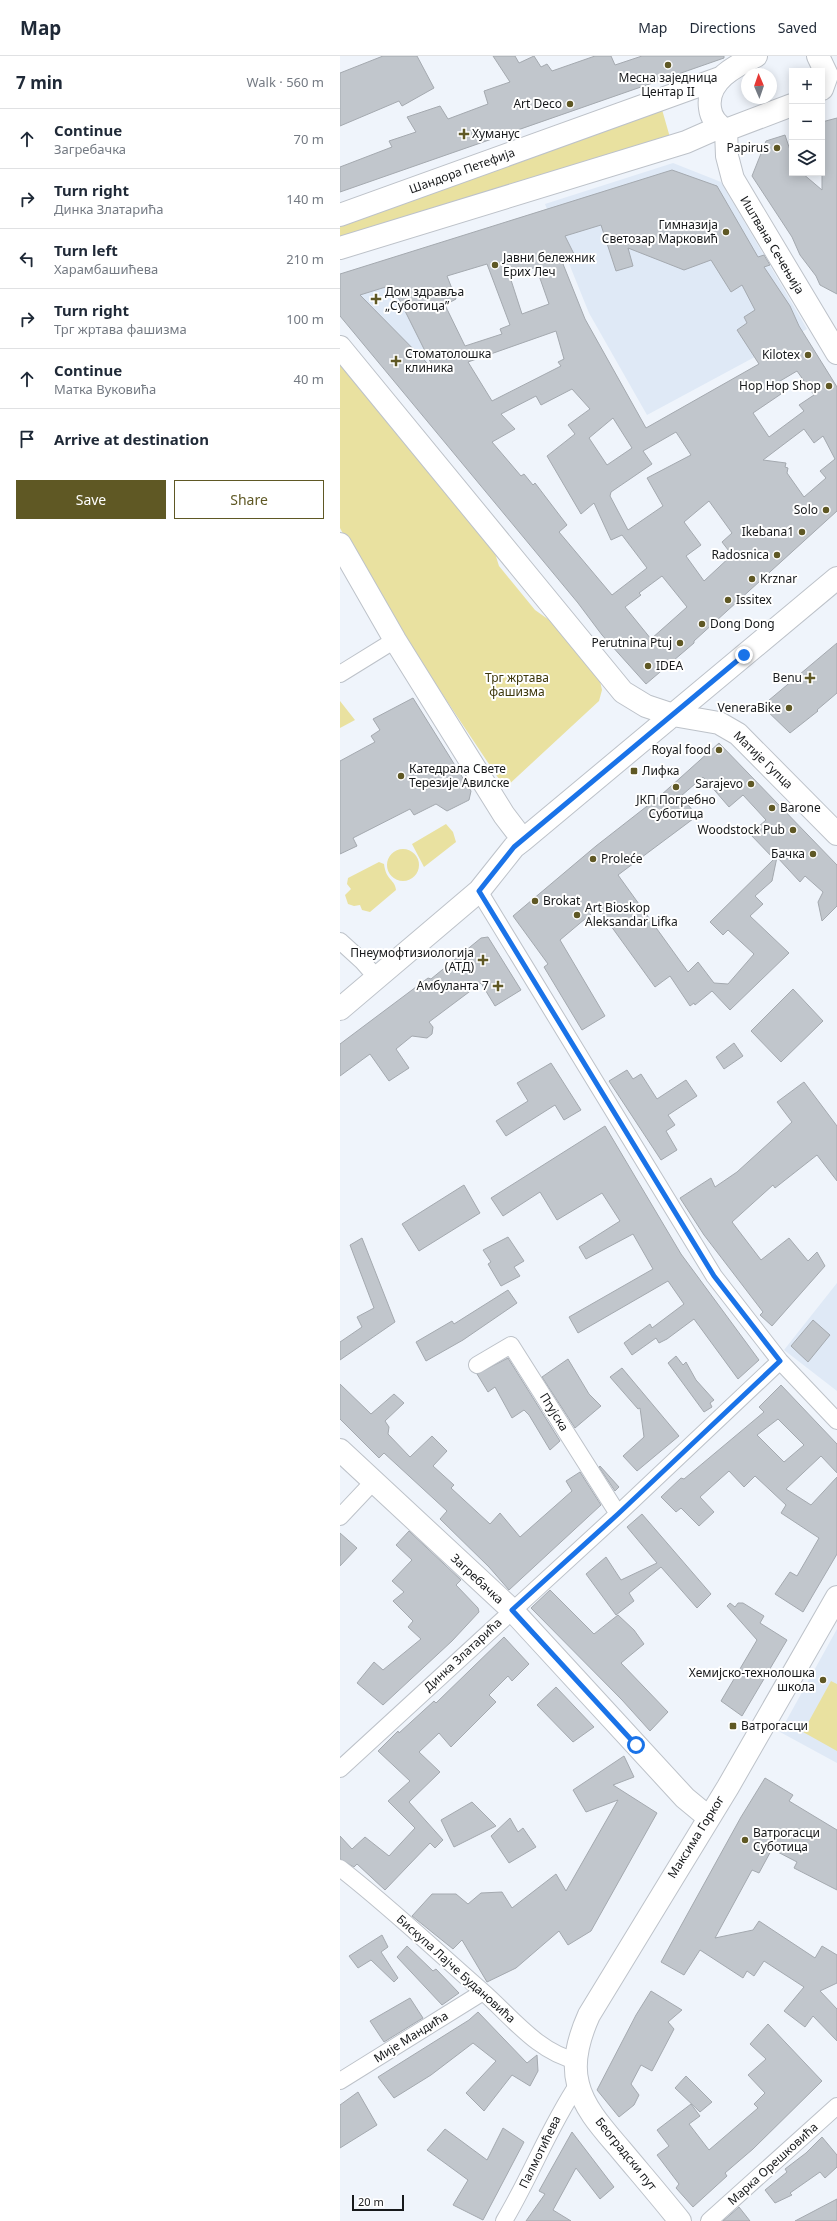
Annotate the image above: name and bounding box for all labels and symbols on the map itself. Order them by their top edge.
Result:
marker: Месна заједница Центар II [663,60,673,70]
north arrow [741,68,777,104]
place label: Месна заједница Центар II [619,69,717,100]
place label: Art Deco [513,95,562,112]
marker: Art Deco [565,99,575,109]
place label: Хуманус [472,125,520,142]
marker: Хуманус [459,129,469,139]
place label: Papirus [726,139,769,156]
street label: Шандора Петефија [407,143,517,198]
marker: Papirus [772,143,782,153]
street label: Иштвана Сечењија [736,192,808,297]
place label: Гимназија Светозар Марковић [602,216,718,247]
marker: Гимназија Светозар Марковић [721,227,731,237]
place label: Јавни бележник Ерих Леч [502,249,596,280]
marker: Јавни бележник Ерих Леч [490,260,500,270]
place label: Дом здравља „Суботица” [385,283,464,314]
marker: Дом здравља „Суботица” [370,293,382,305]
place label: Стоматолошка клиника [405,345,491,376]
place label: Kilotex [762,346,801,363]
marker: Kilotex [803,350,813,360]
marker: Стоматолошка клиника [390,355,402,367]
place label: Hop Hop Shop [739,377,821,394]
marker: Hop Hop Shop [824,381,834,391]
place label: Solo [794,501,818,518]
marker: Solo [821,505,831,515]
place label: Ikebana1 [742,523,794,540]
marker: Ikebana1 [797,527,807,537]
place label: Radosnica [711,546,769,563]
marker: Radosnica [772,550,782,560]
place label: Krznar [760,570,797,587]
marker: Krznar [747,574,757,584]
place label: Issitex [736,591,773,608]
marker: Issitex [723,595,733,605]
place label: Dong Dong [710,615,775,632]
marker: Dong Dong [697,619,707,629]
place label: Perutnina Ptuj [591,634,672,651]
marker: Perutnina Ptuj [675,638,685,648]
route end [735,646,753,664]
place label: IDEA [656,657,684,674]
marker: IDEA [643,661,653,671]
park label: Трг жртава фашизма [485,669,549,700]
place label: Benu [773,669,802,686]
marker: Benu [805,673,815,683]
place label: VeneraBike [718,699,781,716]
marker: VeneraBike [784,703,794,713]
street label: Матије Гупца [730,727,797,792]
place label: Royal food [651,741,711,758]
marker: Royal food [714,745,724,755]
place label: Катедрала Свете Терезије Авилске [409,760,510,791]
place label: Лифка [642,762,679,779]
marker: Лифка [629,766,639,776]
marker: Катедрала Свете Терезије Авилске [396,771,406,781]
place label: Sarajevo [695,775,743,792]
marker: Sarajevo [746,779,756,789]
marker: ЈКП Погребно Суботица [671,782,681,792]
place label: ЈКП Погребно Суботица [635,791,716,822]
place label: Barone [780,799,821,816]
marker: Barone [767,803,777,813]
place label: Woodstock Pub [697,821,785,838]
marker: Woodstock Pub [788,825,798,835]
place label: Бачка [771,845,805,862]
marker: Бачка [808,849,818,859]
place label: Proleće [601,850,643,867]
marker: Proleće [588,854,598,864]
place label: Brokat [543,892,581,909]
marker: Brokat [530,896,540,906]
place label: Art Bioskop Aleksandar Lifka [585,899,678,930]
marker: Art Bioskop Aleksandar Lifka [572,910,582,920]
place label: Пнеумофтизиологија (АТД) [350,944,474,975]
marker: Пнеумофтизиологија (АТД) [477,954,489,966]
place label: Амбуланта 7 [416,977,489,994]
marker: Амбуланта 7 [492,980,504,992]
street label: Птујска [536,1389,573,1434]
street label: Загребачка [447,1550,507,1608]
street label: Динка Златарића [420,1614,505,1695]
place label: Хемијско-технолошка школа [689,1664,815,1695]
marker: Хемијско-технолошка школа [818,1675,828,1685]
place label: Ватрогасци [741,1717,808,1734]
marker: Ватрогасци [728,1721,738,1731]
route start [627,1736,645,1754]
street label: Максима Горког [663,1792,728,1881]
place label: Ватрогасци Суботица [753,1824,820,1855]
marker: Ватрогасци Суботица [740,1835,750,1845]
street label: Бискупа Лајче Будановића [393,1911,520,2027]
street label: Мије Мандића [370,2007,451,2066]
street label: Палмотићева [515,2112,565,2191]
street label: Београдски пут [592,2114,661,2194]
street label: Марка Орешковића [724,2118,821,2209]
scale bar [352,2193,404,2212]

